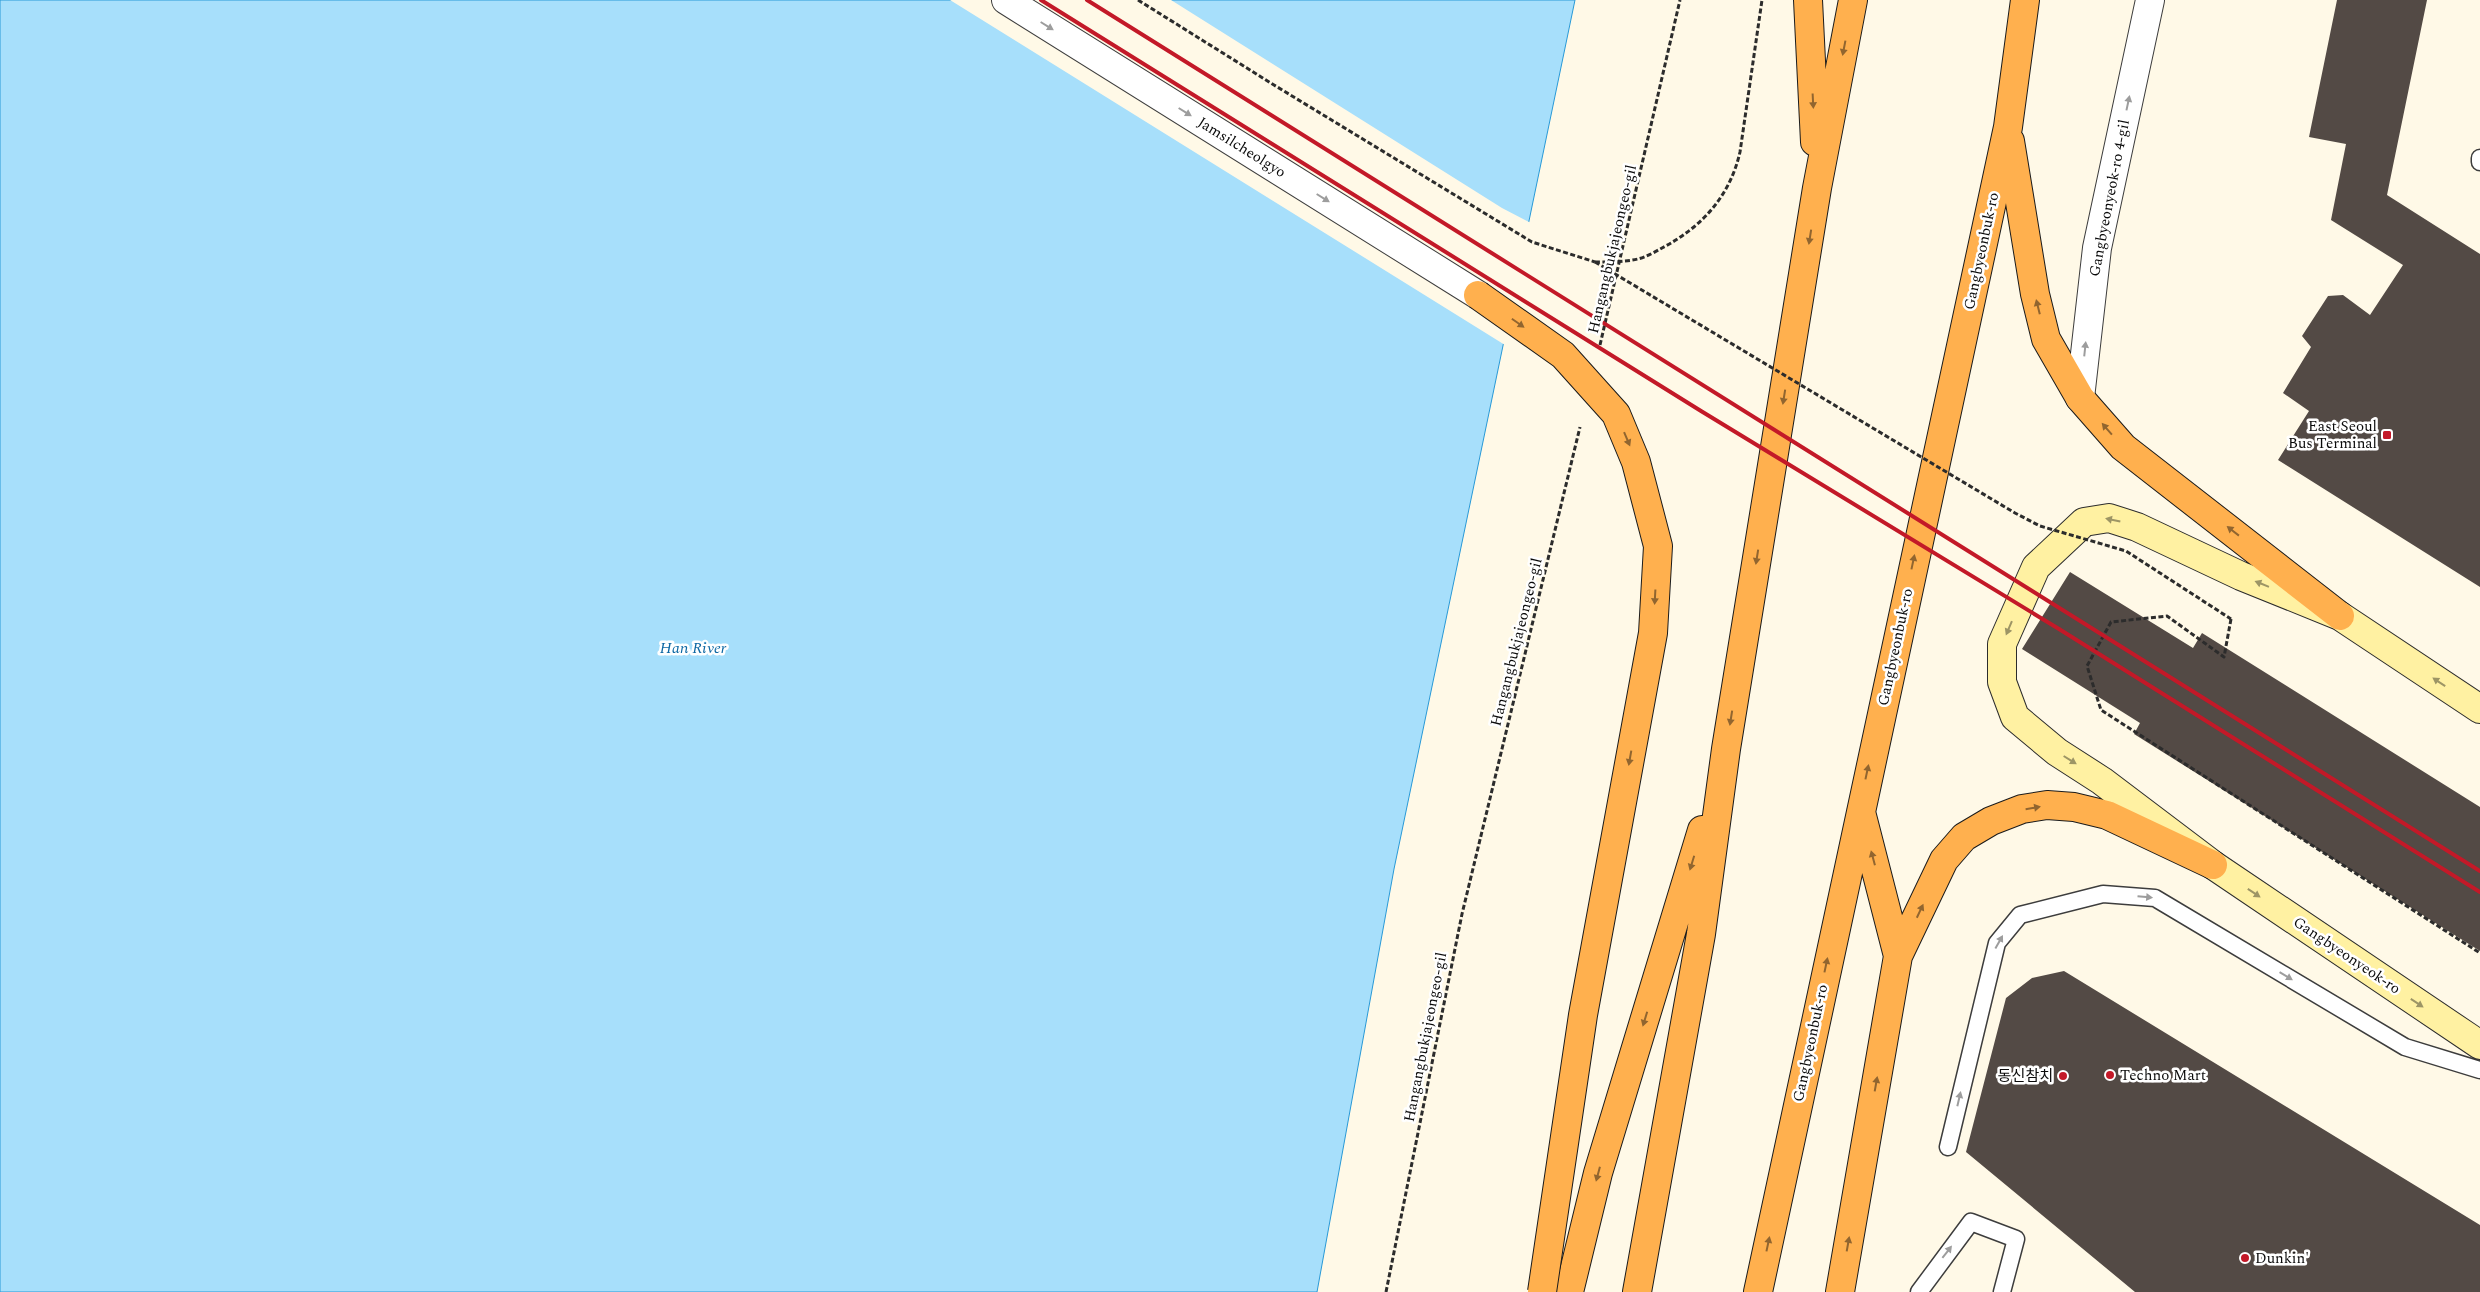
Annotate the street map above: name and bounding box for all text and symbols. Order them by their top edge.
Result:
one-way arrow [1041,21,1054,30]
one-way arrow [1839,40,1847,56]
one-way arrow [1810,93,1818,109]
one-way arrow [2124,95,2132,111]
one-way arrow [1179,107,1192,116]
street label: Jamsilcheolgyo [1193,111,1290,184]
street label: Gangbyeonyeok-ro 4-gil [2083,118,2136,279]
street label: Hangangbukjajeongeo-gil [1582,162,1643,336]
street label: Gangbyeonbuk-ro [1958,190,2005,312]
one-way arrow [1317,193,1330,203]
one-way arrow [1805,229,1813,245]
one-way arrow [2034,299,2042,314]
one-way arrow [1511,318,1525,328]
one-way arrow [2081,341,2089,357]
one-way arrow [1779,389,1787,405]
place label: East Seoul Bus Terminal [2288,415,2377,455]
one-way arrow [2102,422,2113,435]
marker: East Seoul Bus Terminal [2381,429,2393,441]
one-way arrow [1624,432,1631,447]
one-way arrow [2106,516,2121,524]
one-way arrow [2227,526,2240,537]
one-way arrow [1753,550,1761,566]
one-way arrow [1909,555,1917,570]
street label: Hangangbukjajeongeo-gil [1484,556,1549,729]
one-way arrow [2255,580,2269,588]
street label: Gangbyeonbuk-ro [1872,586,1919,708]
one-way arrow [1650,590,1658,606]
one-way arrow [2004,621,2012,635]
water label: Han River [660,636,727,660]
one-way arrow [2433,677,2446,687]
one-way arrow [1727,710,1735,726]
one-way arrow [1626,750,1634,766]
one-way arrow [2063,755,2076,765]
one-way arrow [1864,764,1872,780]
one-way arrow [2026,803,2042,811]
one-way arrow [1869,850,1877,865]
one-way arrow [1687,856,1695,871]
one-way arrow [2247,888,2260,898]
one-way arrow [2137,894,2153,902]
one-way arrow [1916,904,1924,918]
street label: Gangbyeonyeok-ro [2288,911,2405,1000]
one-way arrow [1995,935,2003,950]
street label: Hangangbukjajeongeo-gil [1398,950,1453,1124]
one-way arrow [1823,957,1831,973]
one-way arrow [2279,972,2292,981]
street label: Gangbyeonbuk-ro [1787,982,1834,1104]
one-way arrow [2411,998,2424,1008]
one-way arrow [1640,1011,1648,1026]
place label: Techno Mart [2120,1064,2206,1087]
place label: 동신참치 [1998,1065,2053,1088]
marker: Techno Mart [2104,1069,2116,1081]
marker: 동신참치 [2057,1070,2069,1082]
one-way arrow [1873,1075,1881,1091]
one-way arrow [1955,1092,1963,1107]
one-way arrow [1593,1167,1601,1182]
one-way arrow [1845,1236,1853,1252]
one-way arrow [1764,1237,1772,1252]
one-way arrow [1942,1246,1952,1259]
place label: Dunkin' [2255,1247,2309,1270]
marker: Dunkin' [2239,1252,2251,1264]

